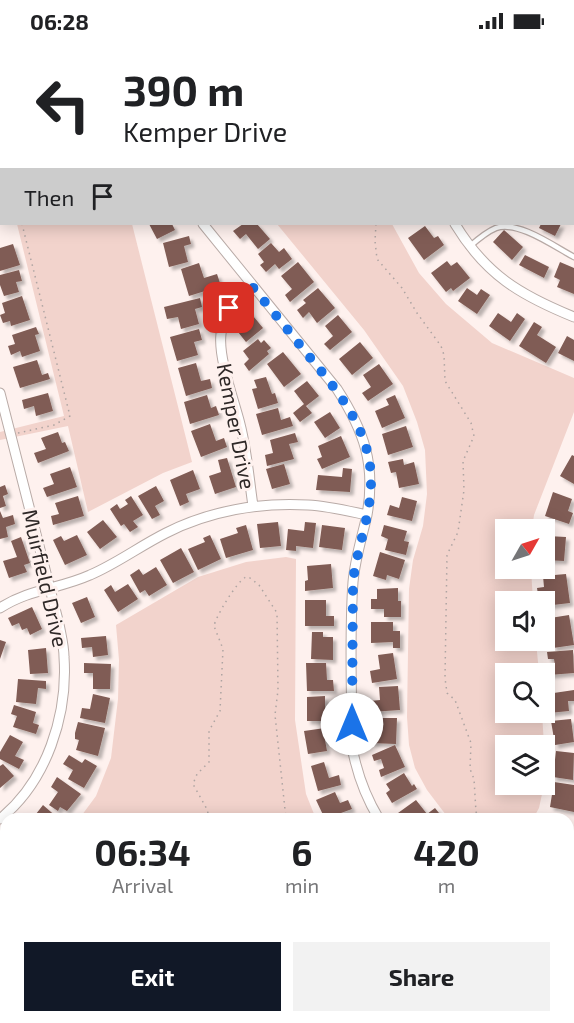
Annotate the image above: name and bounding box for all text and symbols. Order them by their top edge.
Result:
text: 06:28 [30,8,89,34]
text: 390 m [123,64,244,114]
icon: left [24,66,102,144]
text: Kemper Drive [123,115,287,147]
icon: arrive [86,180,119,213]
text: Then [24,184,74,210]
pin [203,282,254,333]
icon: arrive [212,291,245,324]
street label: Kemper Drive [213,361,261,491]
street label: Muirfield Drive [18,507,74,649]
north arrow [495,519,555,579]
map controls [495,519,555,795]
button: sound [495,591,555,651]
button: search [495,663,555,723]
position arrow [320,692,384,756]
button: layers [495,735,555,795]
text: 06:34 [94,830,191,873]
text: 6 [291,830,313,873]
text: 420 [413,830,480,873]
text: Arrival [112,873,173,897]
text: min [285,873,319,897]
text: m [438,873,455,897]
button: Exit [24,942,281,1011]
button: Share [293,942,550,1011]

